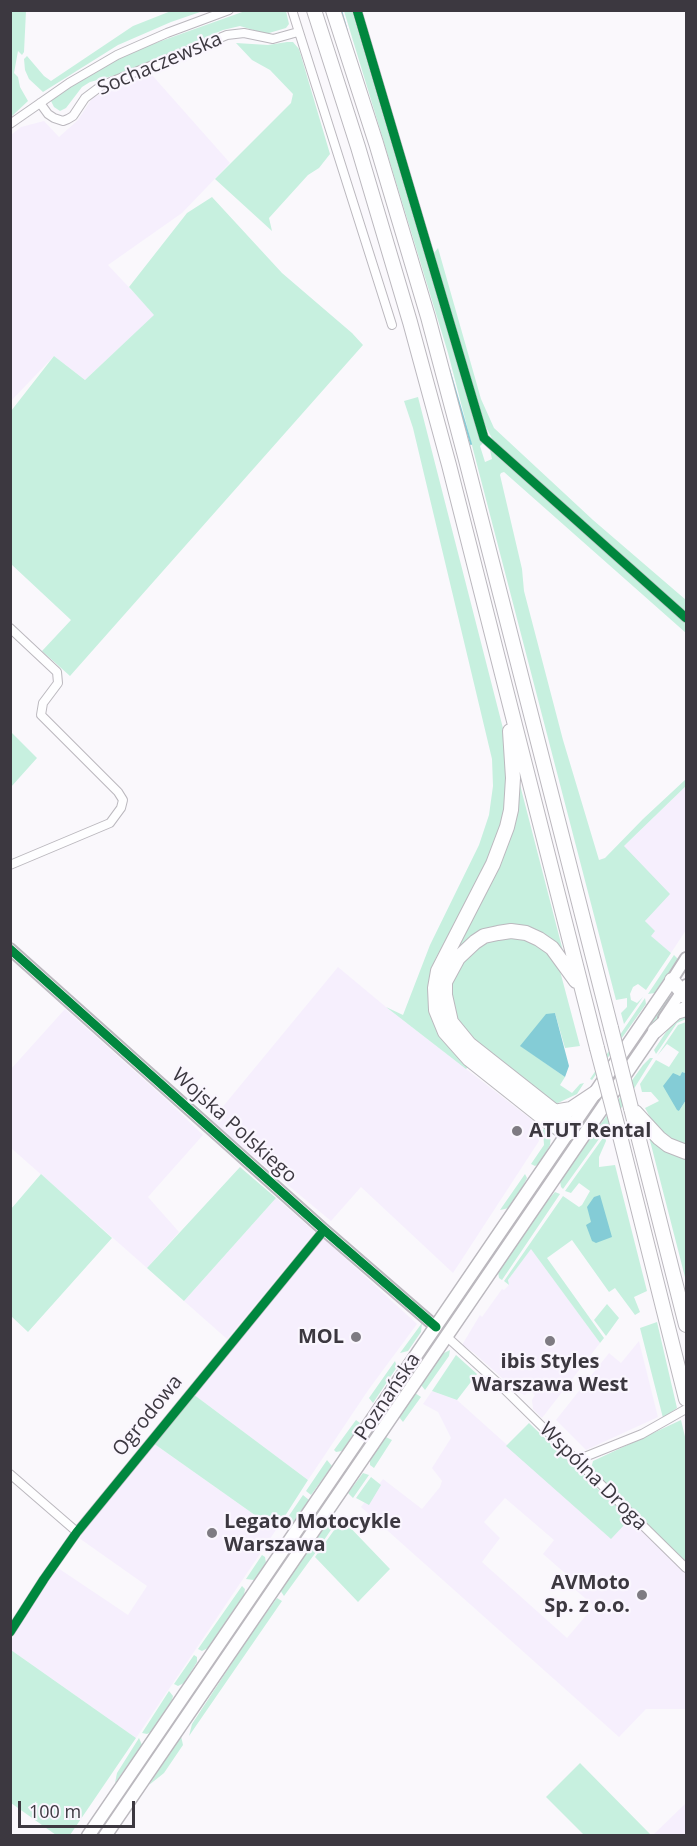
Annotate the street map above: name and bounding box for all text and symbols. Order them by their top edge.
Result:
street label: Sochaczewska [94,27,226,101]
street label: Wojska Polskiego [166,1063,302,1189]
place label: ATUT Rental [529,1119,651,1143]
marker: ATUT Rental [510,1124,524,1138]
place label: MOL [298,1325,344,1349]
marker: MOL [349,1330,363,1344]
marker: ibis Styles Warszawa West [543,1334,557,1348]
street label: Poznańska [350,1349,426,1445]
place label: ibis Styles Warszawa West [472,1350,628,1397]
street label: Ogrodowa [108,1371,188,1461]
street label: Wspólna Droga [534,1418,652,1536]
place label: Legato Motocykle Warszawa [224,1510,401,1557]
marker: Legato Motocykle Warszawa [205,1526,219,1540]
place label: AVMoto Sp. z o.o. [544,1571,630,1618]
marker: AVMoto Sp. z o.o. [635,1588,649,1602]
scale bar [21,1789,138,1827]
text: 100 m [29,1799,81,1823]

